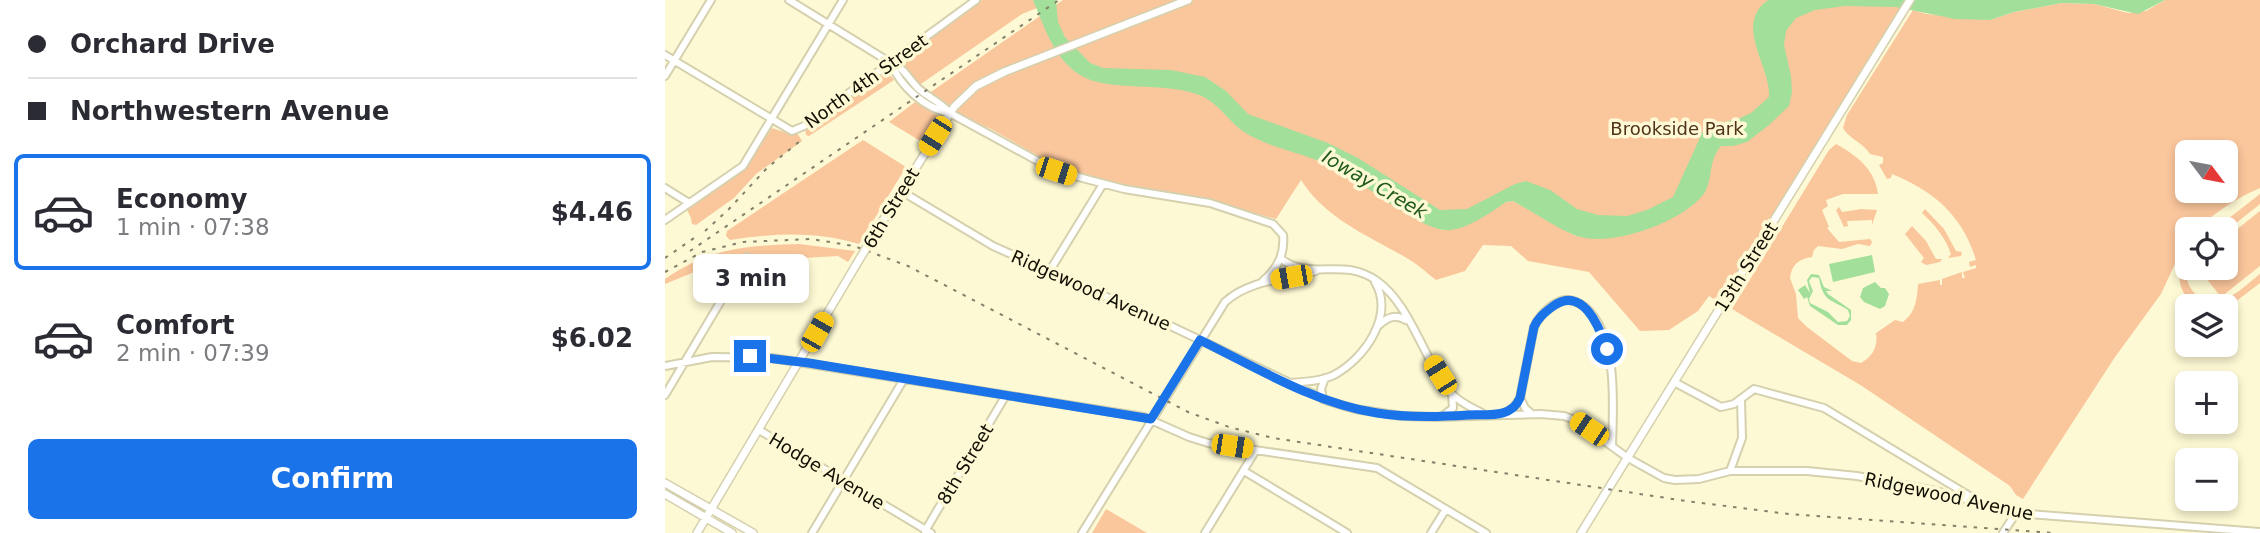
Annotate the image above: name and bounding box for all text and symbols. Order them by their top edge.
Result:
text: Orchard Drive [70,29,275,59]
street label: North 4th Street [801,29,931,133]
text: Northwestern Avenue [70,96,389,126]
car [915,113,956,159]
park label: Brookside Park [1610,118,1744,139]
north arrow [2175,140,2238,203]
map controls [2175,140,2238,511]
water label: Ioway Creek [1319,145,1432,223]
car [1033,155,1080,187]
street label: 6th Street [859,164,923,252]
icon: car [32,181,95,244]
text: Economy [116,184,247,214]
text: $4.46 [551,197,633,227]
text: 1 min · 07:38 [116,214,270,240]
button: locate [2175,217,2238,280]
street label: 13th Street [1710,218,1782,316]
street label: Ridgewood Avenue [1008,245,1174,335]
callout: 3 min [692,254,808,304]
car [1269,263,1314,291]
text: 3 min [715,265,787,291]
button: layers [2175,294,2238,357]
icon: car [32,307,95,370]
car [798,309,837,355]
text: Comfort [116,310,234,340]
text: $6.02 [551,323,633,353]
route start [1591,333,1623,365]
text: 2 min · 07:39 [116,340,270,366]
route end [734,340,766,372]
car [1420,352,1461,398]
button: + [2175,371,2238,434]
car [1566,409,1613,449]
street label: 8th Street [933,420,997,508]
street label: Hodge Avenue [765,428,889,514]
car [1210,432,1255,460]
button: Confirm [28,439,637,519]
button: − [2175,448,2238,511]
street label: Ridgewood Avenue [1863,468,2035,524]

